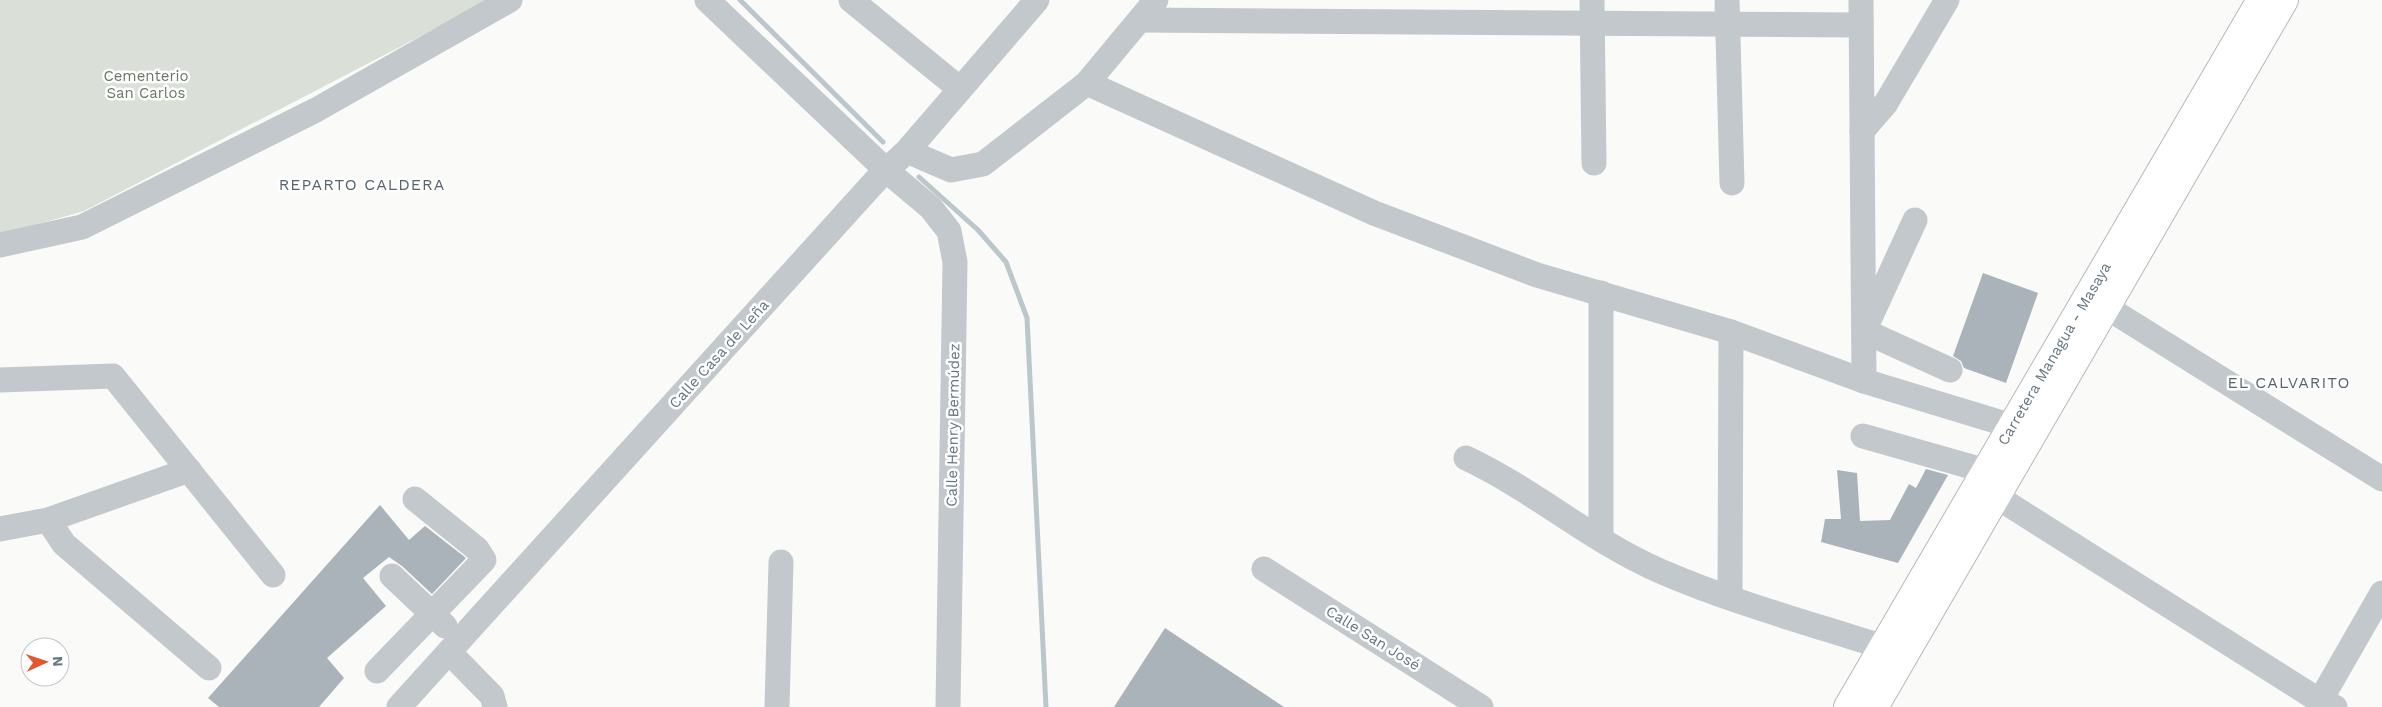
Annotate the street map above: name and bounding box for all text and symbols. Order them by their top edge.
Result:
park label: Cementerio San Carlos [103,67,189,102]
district label: REPARTO CALDERA [279,175,445,194]
street label: Carretera Managua - Masaya [1994,259,2115,449]
street label: Calle Casa de Leña [665,296,773,412]
street label: Calle Henry Bermúdez [943,343,963,507]
district label: EL CALVARITO [2228,373,2350,392]
street label: Calle San José [1323,602,1423,674]
north arrow [20,637,70,687]
text: N [50,656,66,667]

